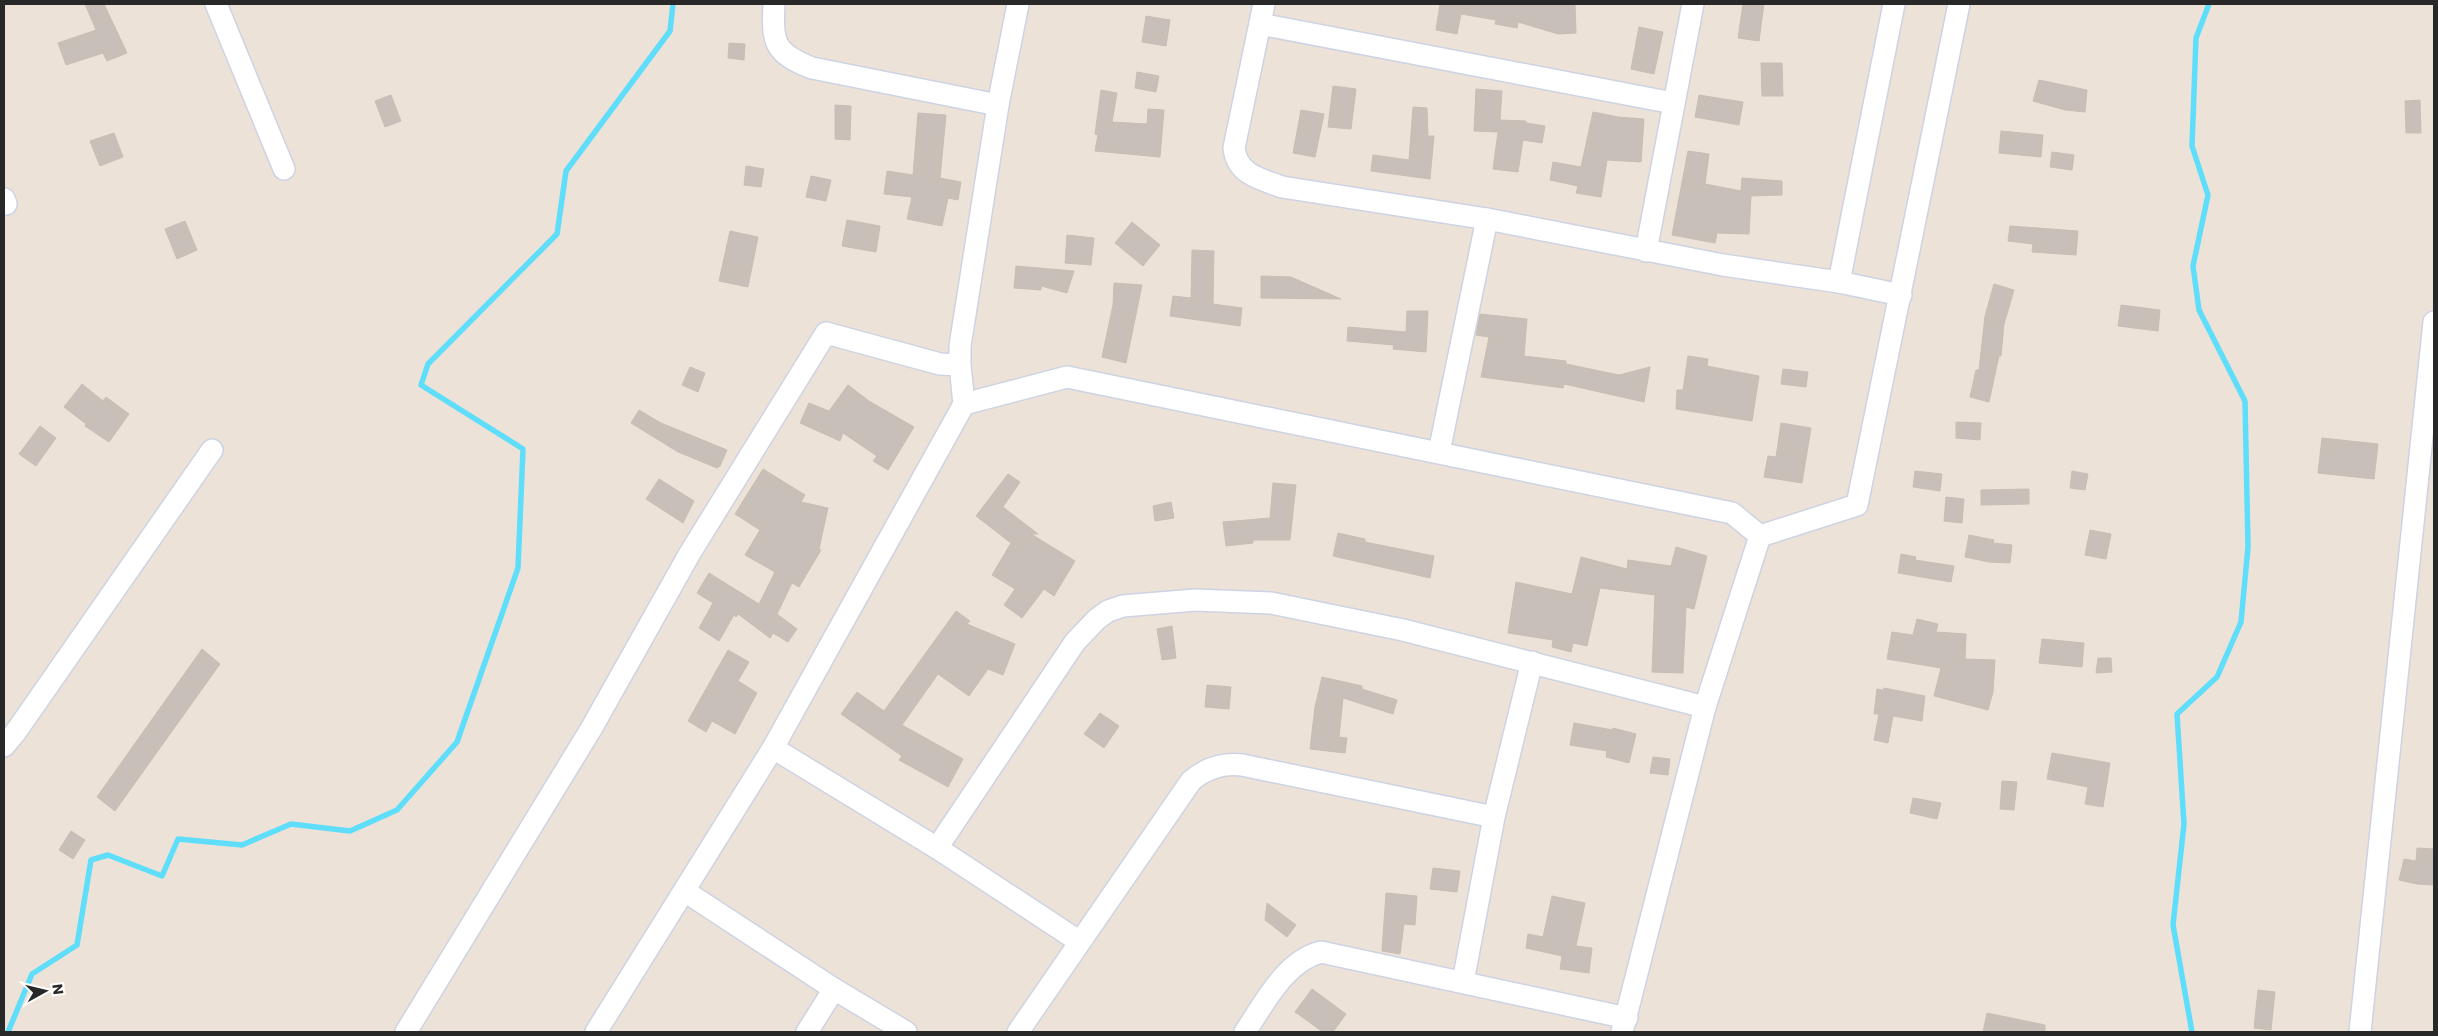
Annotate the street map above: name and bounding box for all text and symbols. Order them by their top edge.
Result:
north arrow [20,966,70,1016]
text: N [47,983,69,996]

